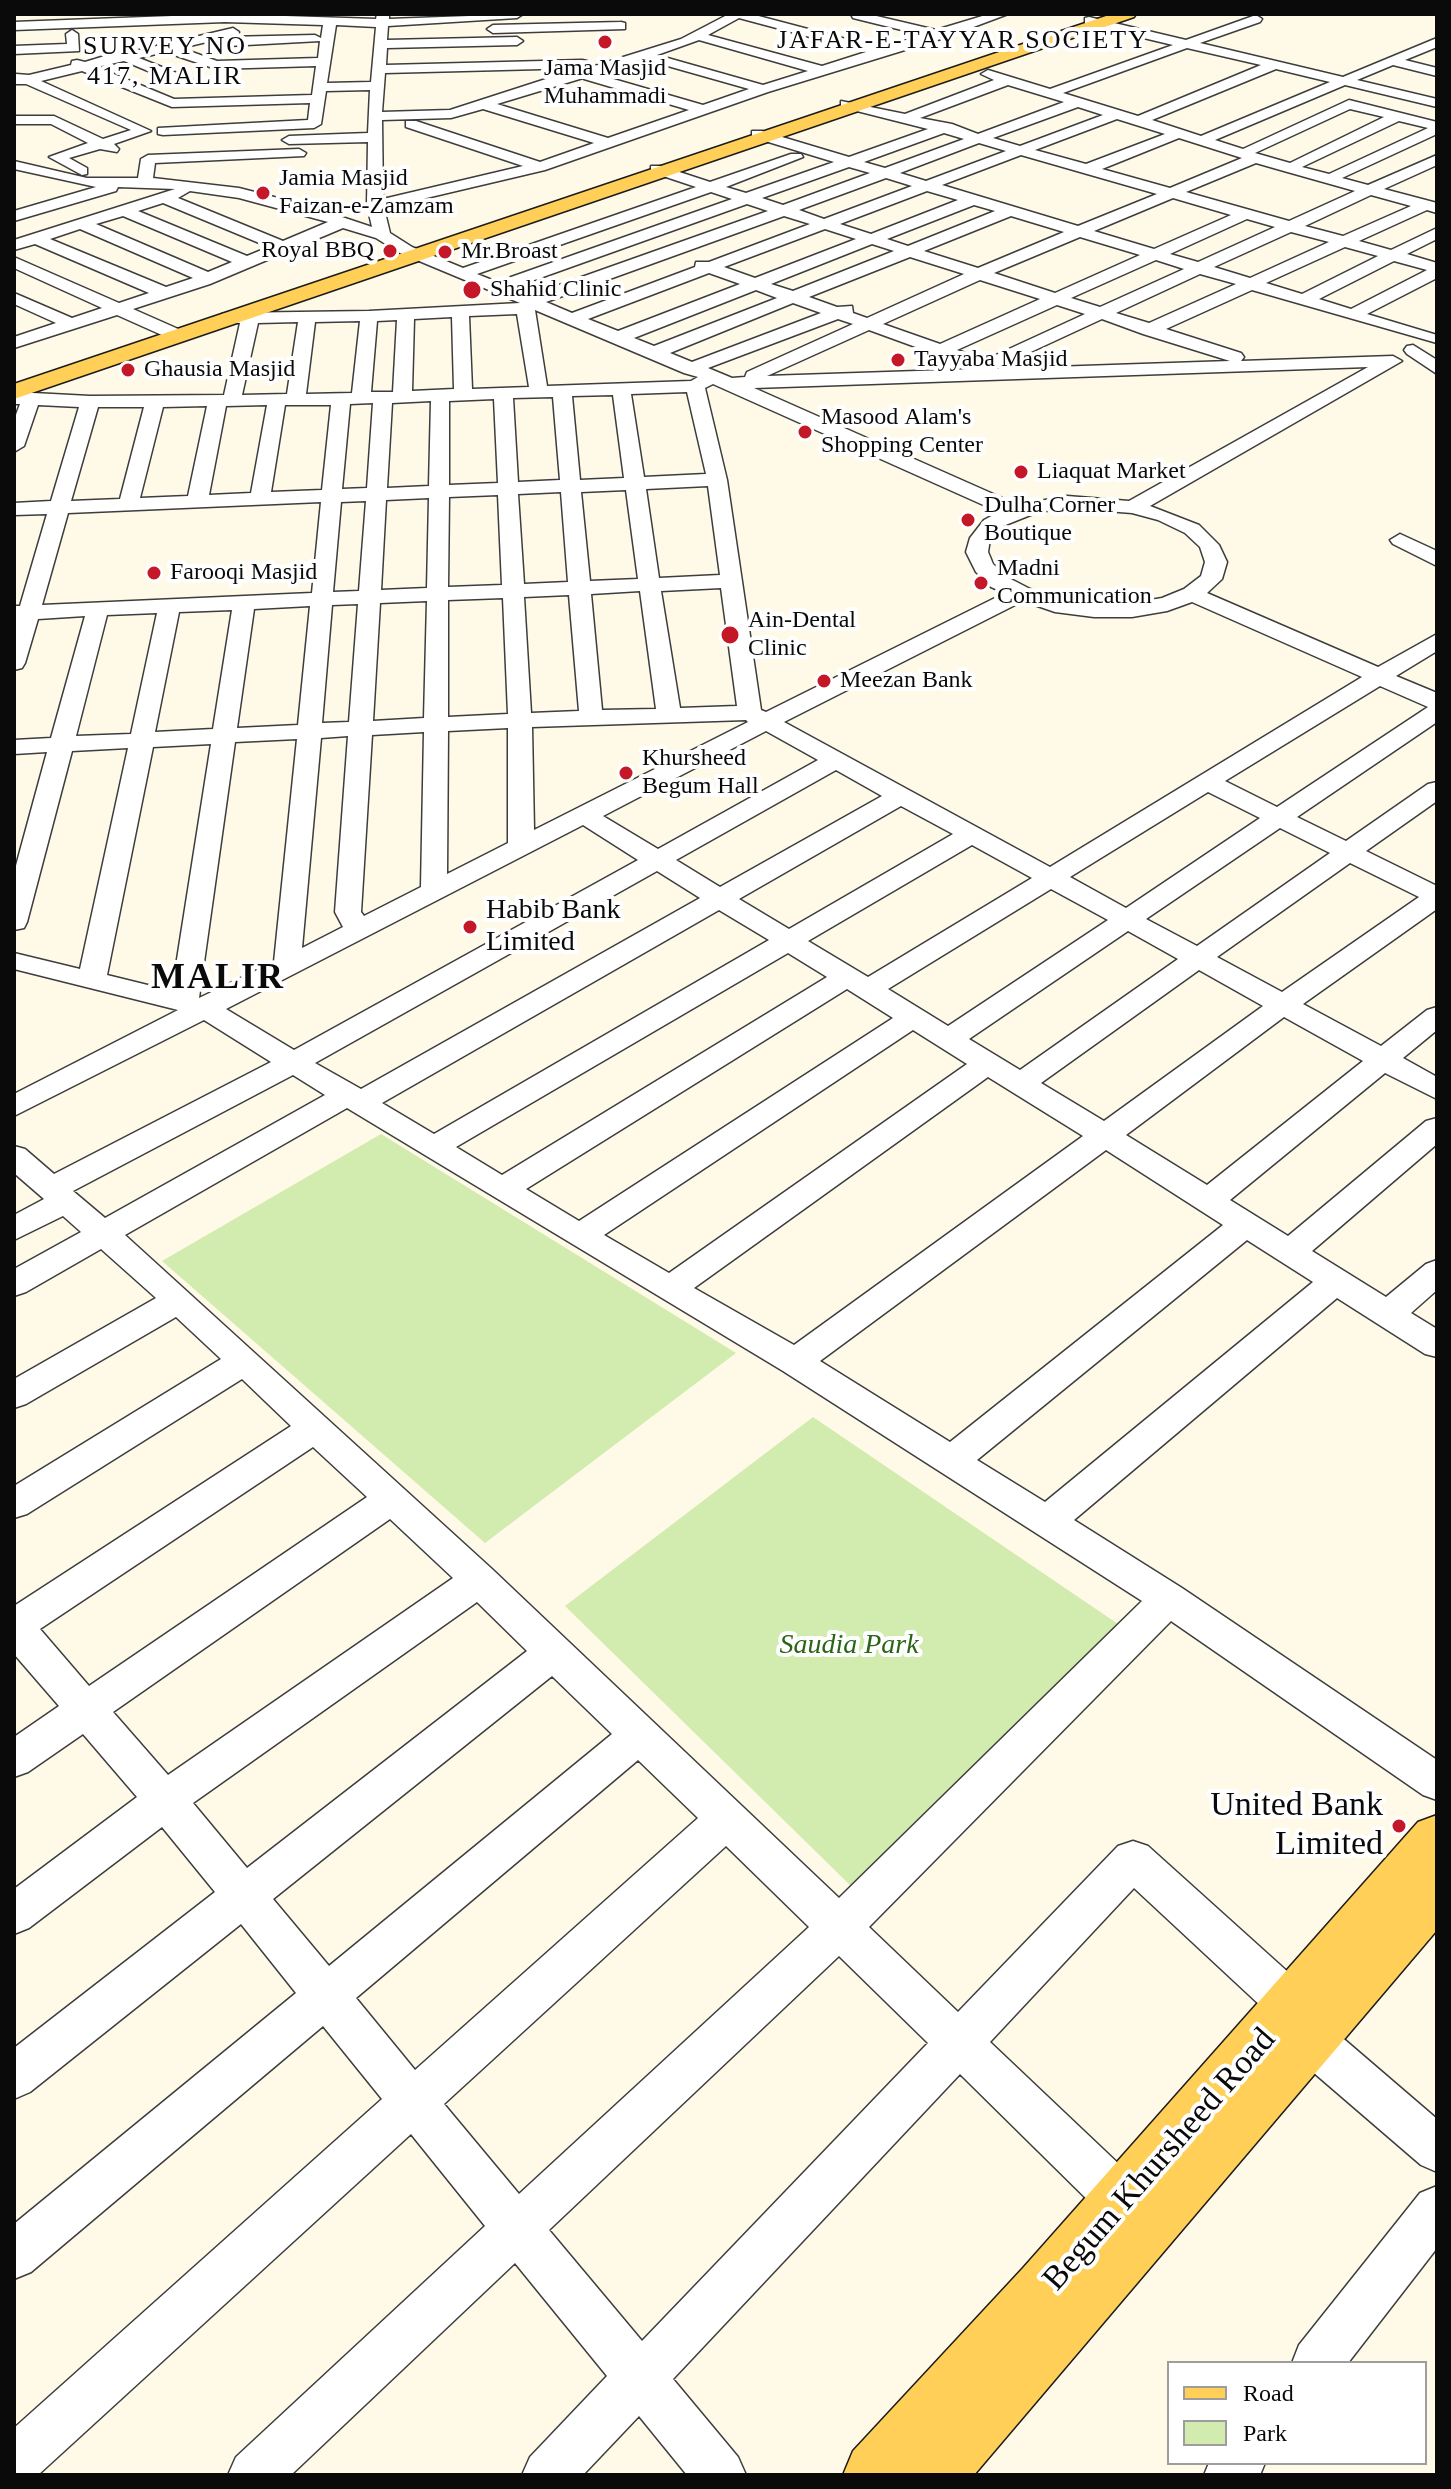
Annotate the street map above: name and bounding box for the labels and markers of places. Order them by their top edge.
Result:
marker: Jama Masjid Muhammadi [596,33,614,51]
place label: Jama Masjid Muhammadi [544,55,666,111]
place label: Jamia Masjid Faizan-e-Zamzam [279,165,454,221]
marker: Jamia Masjid Faizan-e-Zamzam [254,184,272,202]
place label: Royal BBQ [261,237,374,265]
place label: Mr.Broast [461,238,558,266]
marker: Royal BBQ [381,242,399,260]
marker: Mr.Broast [436,243,454,261]
place label: Shahid Clinic [490,276,621,304]
marker: Shahid Clinic [461,279,483,301]
place label: Tayyaba Masjid [914,346,1068,374]
marker: Tayyaba Masjid [889,351,907,369]
place label: Ghausia Masjid [144,356,295,384]
marker: Ghausia Masjid [119,361,137,379]
place label: Masood Alam's Shopping Center [821,404,983,460]
marker: Masood Alam's Shopping Center [796,423,814,441]
place label: Liaquat Market [1037,458,1186,486]
marker: Liaquat Market [1012,463,1030,481]
place label: Dulha Corner Boutique [984,492,1115,548]
marker: Dulha Corner Boutique [959,511,977,529]
place label: Madni Communication [997,555,1152,611]
place label: Farooqi Masjid [170,559,317,587]
marker: Farooqi Masjid [145,564,163,582]
marker: Madni Communication [972,574,990,592]
place label: Ain-Dental Clinic [748,607,856,663]
marker: Ain-Dental Clinic [719,624,741,646]
place label: Meezan Bank [840,667,973,695]
marker: Meezan Bank [815,672,833,690]
place label: Khursheed Begum Hall [642,745,759,801]
marker: Khursheed Begum Hall [617,764,635,782]
place label: Habib Bank Limited [486,894,621,960]
marker: Habib Bank Limited [461,918,479,936]
place label: United Bank Limited [1210,1786,1383,1866]
marker: United Bank Limited [1390,1817,1408,1835]

